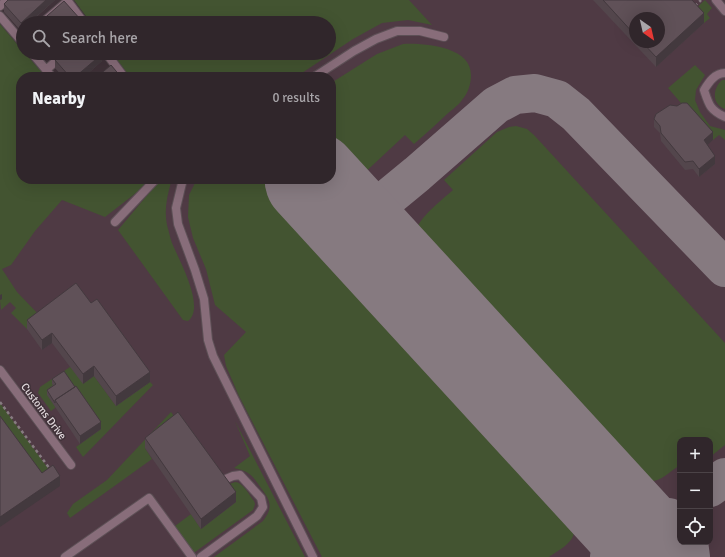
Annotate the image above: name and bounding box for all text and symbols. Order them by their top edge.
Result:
north arrow [629,12,665,48]
search box [16,16,336,60]
icon: search [30,27,52,49]
text: Search here [62,29,138,47]
text: Nearby [32,88,85,109]
text: 0 results [272,90,320,106]
street label: Customs Drive [18,380,69,442]
map controls [677,437,713,545]
button: + [677,437,713,473]
button: − [677,473,713,509]
button: locate [677,509,713,545]

